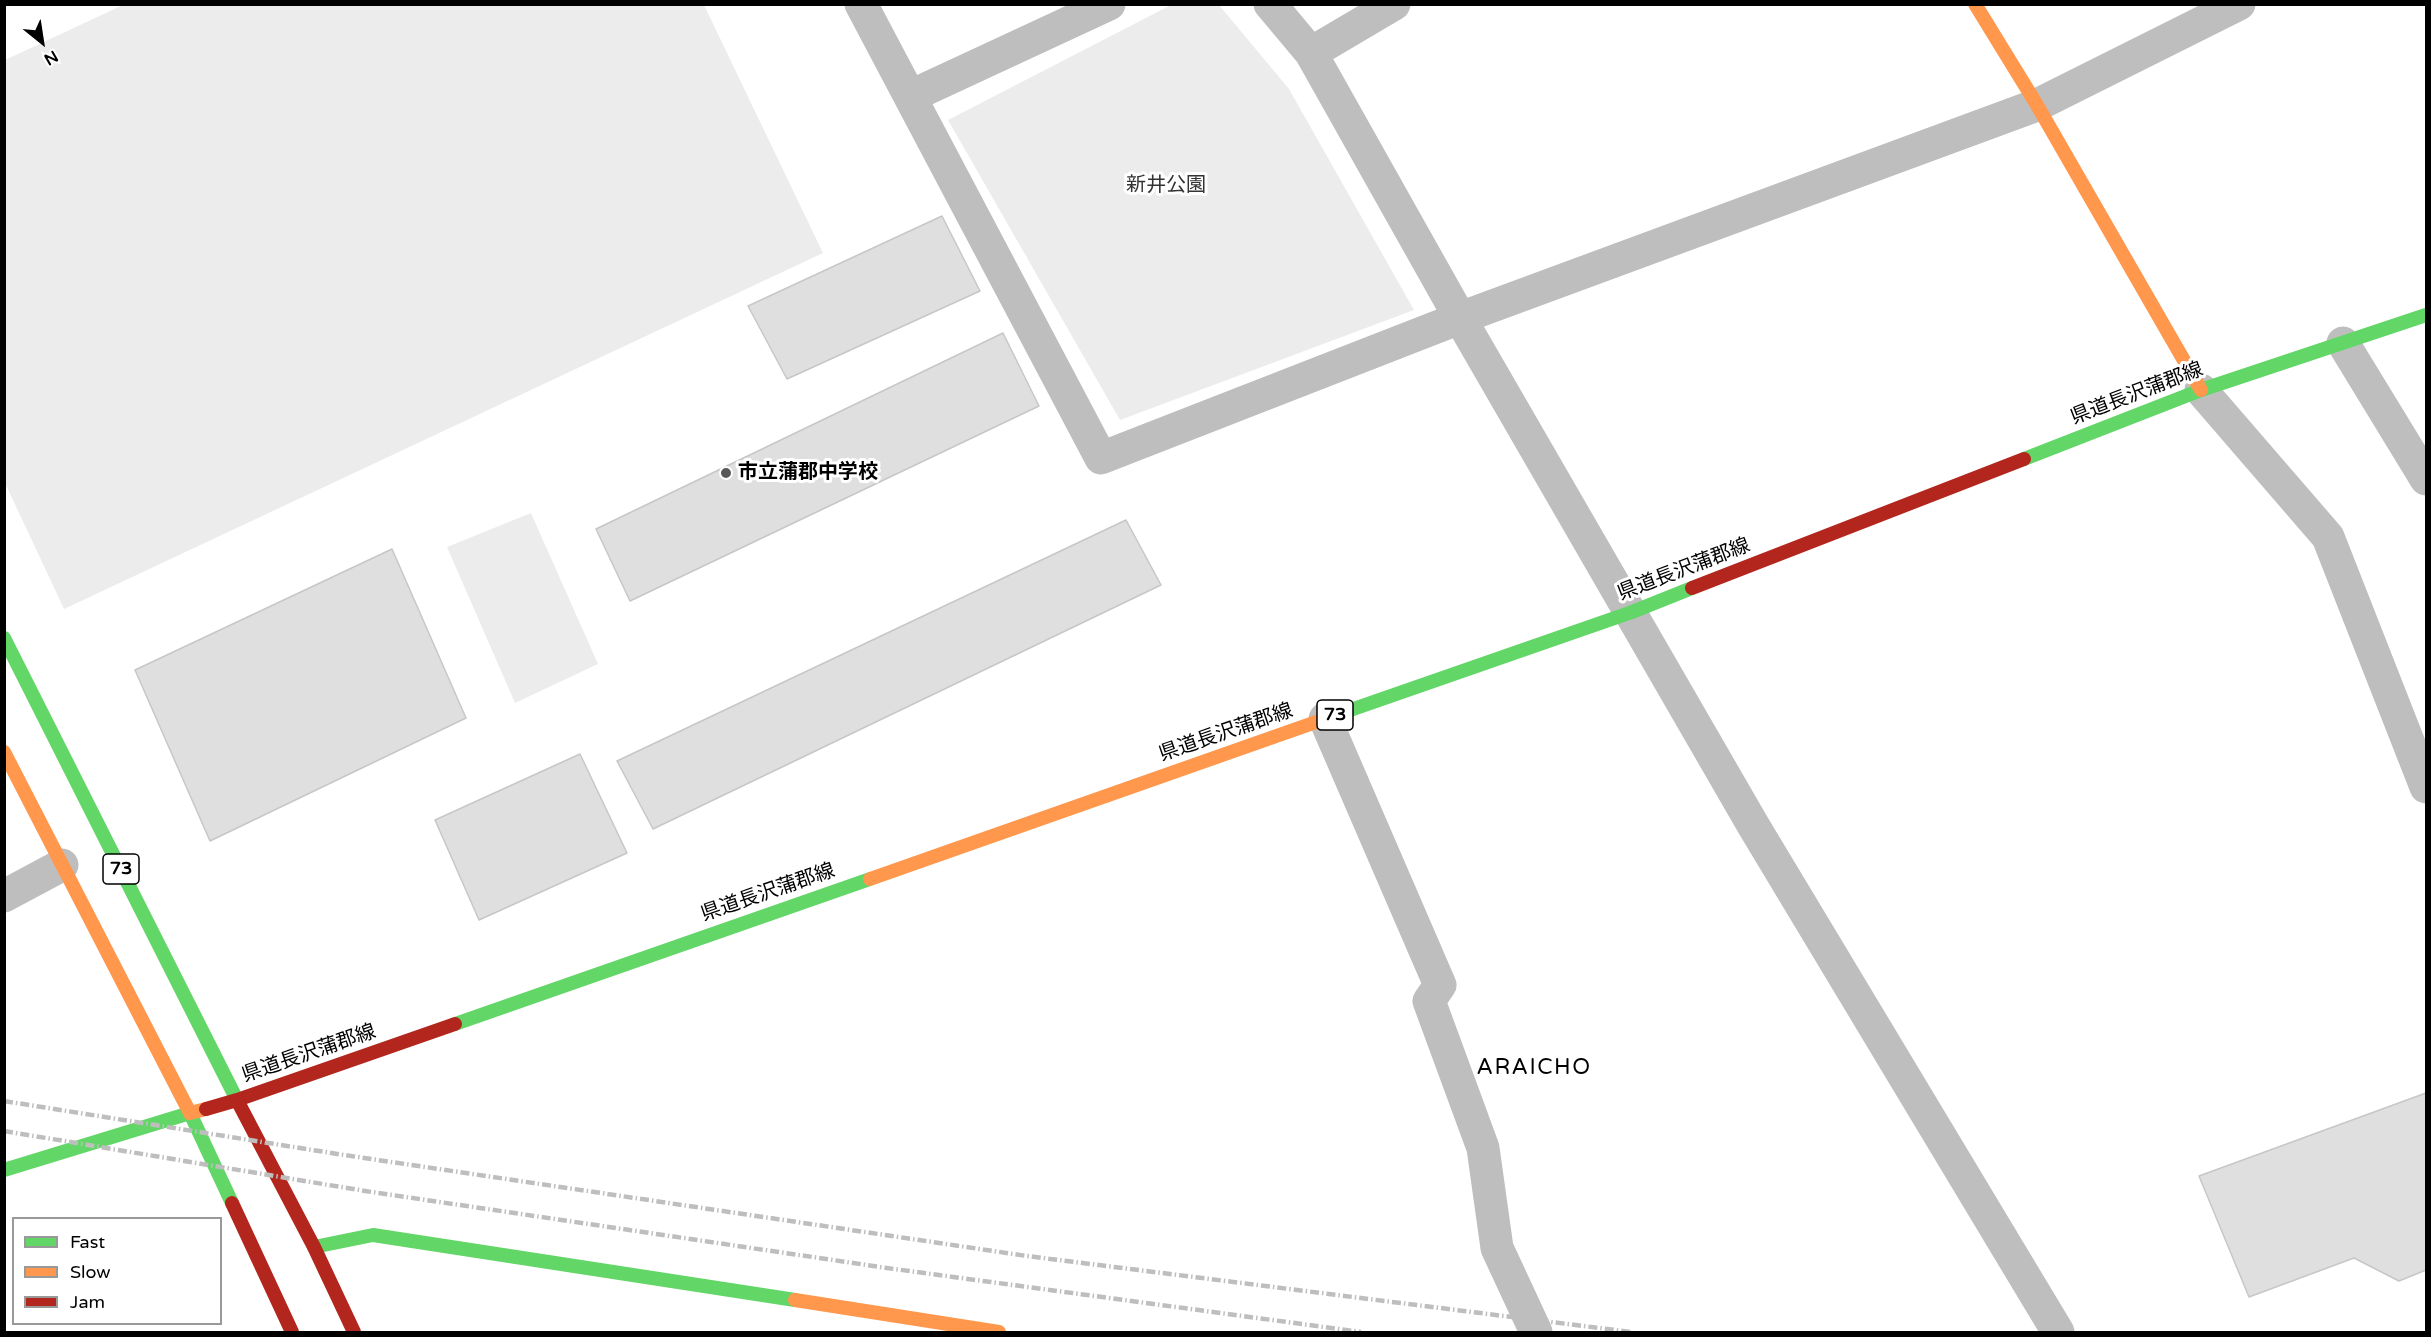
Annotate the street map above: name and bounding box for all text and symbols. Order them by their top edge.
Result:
north arrow [12,12,72,72]
text: N [40,46,62,69]
park label: 新井公園 [1126,174,1206,198]
street label: 県道長沢蒲郡線 [2067,358,2207,430]
place label: 市立蒲郡中学校 [738,461,878,485]
marker: 市立蒲郡中学校 [719,466,733,480]
street label: 県道長沢蒲郡線 [1614,534,1754,606]
street label: 県道長沢蒲郡線 [1156,699,1296,767]
road number: 73 [1317,700,1353,730]
road number: 73 [103,854,139,884]
street label: 県道長沢蒲郡線 [698,859,838,927]
street label: 県道長沢蒲郡線 [239,1020,379,1088]
district label: ARAICHO [1476,1055,1592,1081]
legend [12,1217,222,1325]
text: Fast [70,1231,105,1253]
text: Slow [70,1261,111,1283]
text: Jam [70,1291,105,1313]

